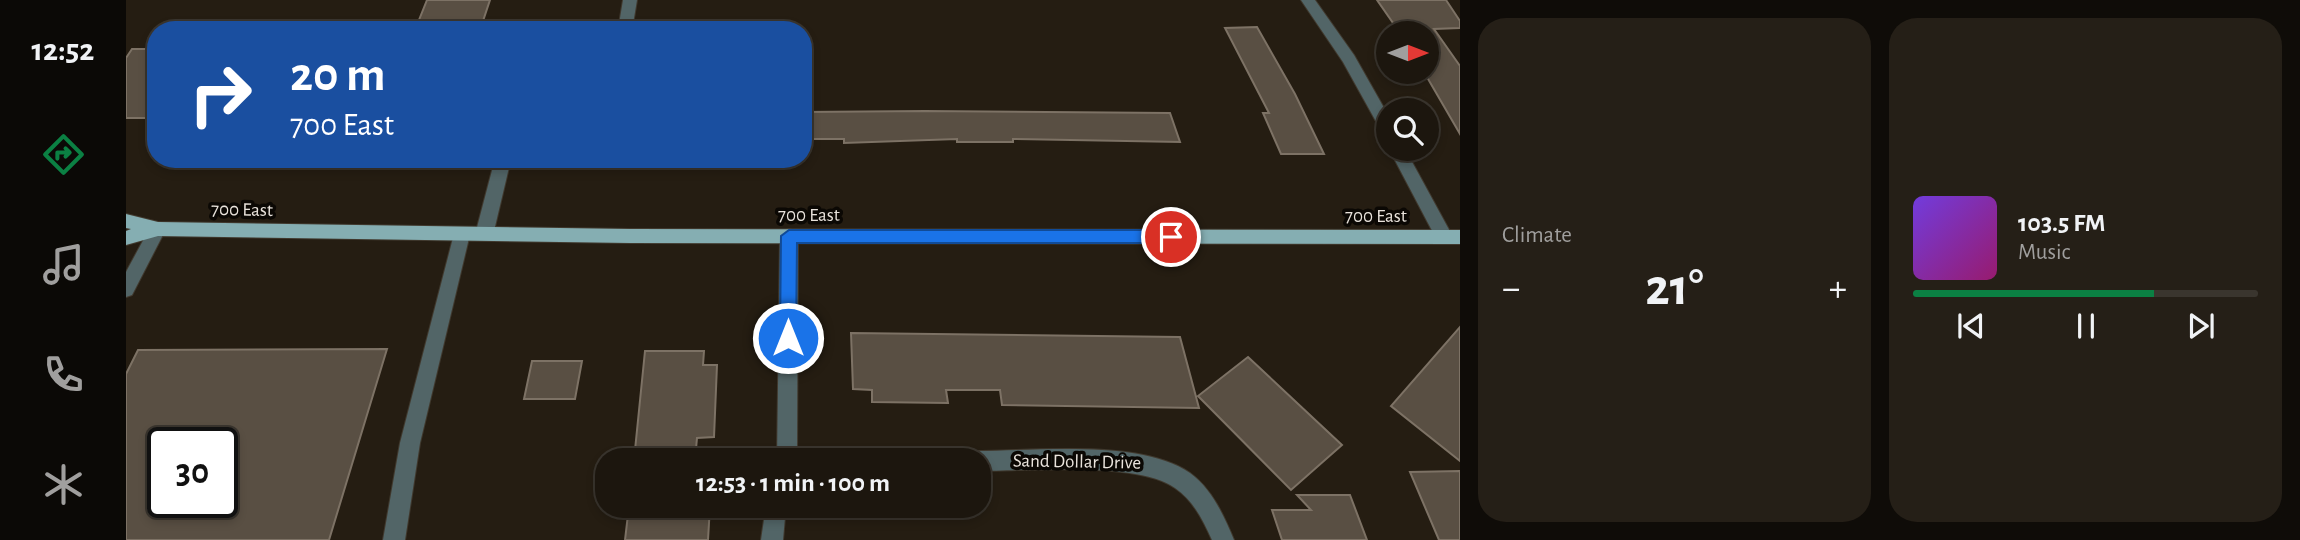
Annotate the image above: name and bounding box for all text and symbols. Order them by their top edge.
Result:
north arrow [1376,21,1438,84]
map controls [1376,21,1439,161]
text: 12:52 [32,34,94,66]
icon: right [175,49,266,140]
text: 20 m [290,51,386,100]
button: search [1376,98,1439,161]
text: 700 East [290,109,394,141]
icon: directions [39,130,88,179]
street label: 700 East [211,200,273,220]
street label: 700 East [778,206,840,225]
pin [1141,207,1201,267]
street label: 700 East [1345,207,1407,226]
text: 103.5 FM [2018,210,2106,236]
icon: arrive [1152,218,1190,256]
text: Climate [1502,224,1572,247]
icon: music [39,240,88,289]
text: Music [2018,241,2070,264]
text: 21° [1645,262,1704,314]
text: − [1502,270,1520,308]
text: + [1829,270,1847,308]
position arrow [751,301,825,375]
icon: previous [1952,307,1990,345]
icon: pause [2067,307,2105,345]
icon: next [2182,307,2220,345]
icon: phone [39,350,88,399]
speed limit sign: 30 [147,427,238,518]
street label: Sand Dollar Drive [1013,451,1141,473]
icon: climate [39,460,88,509]
text: 12:53 · 1 min · 100 m [696,470,890,496]

